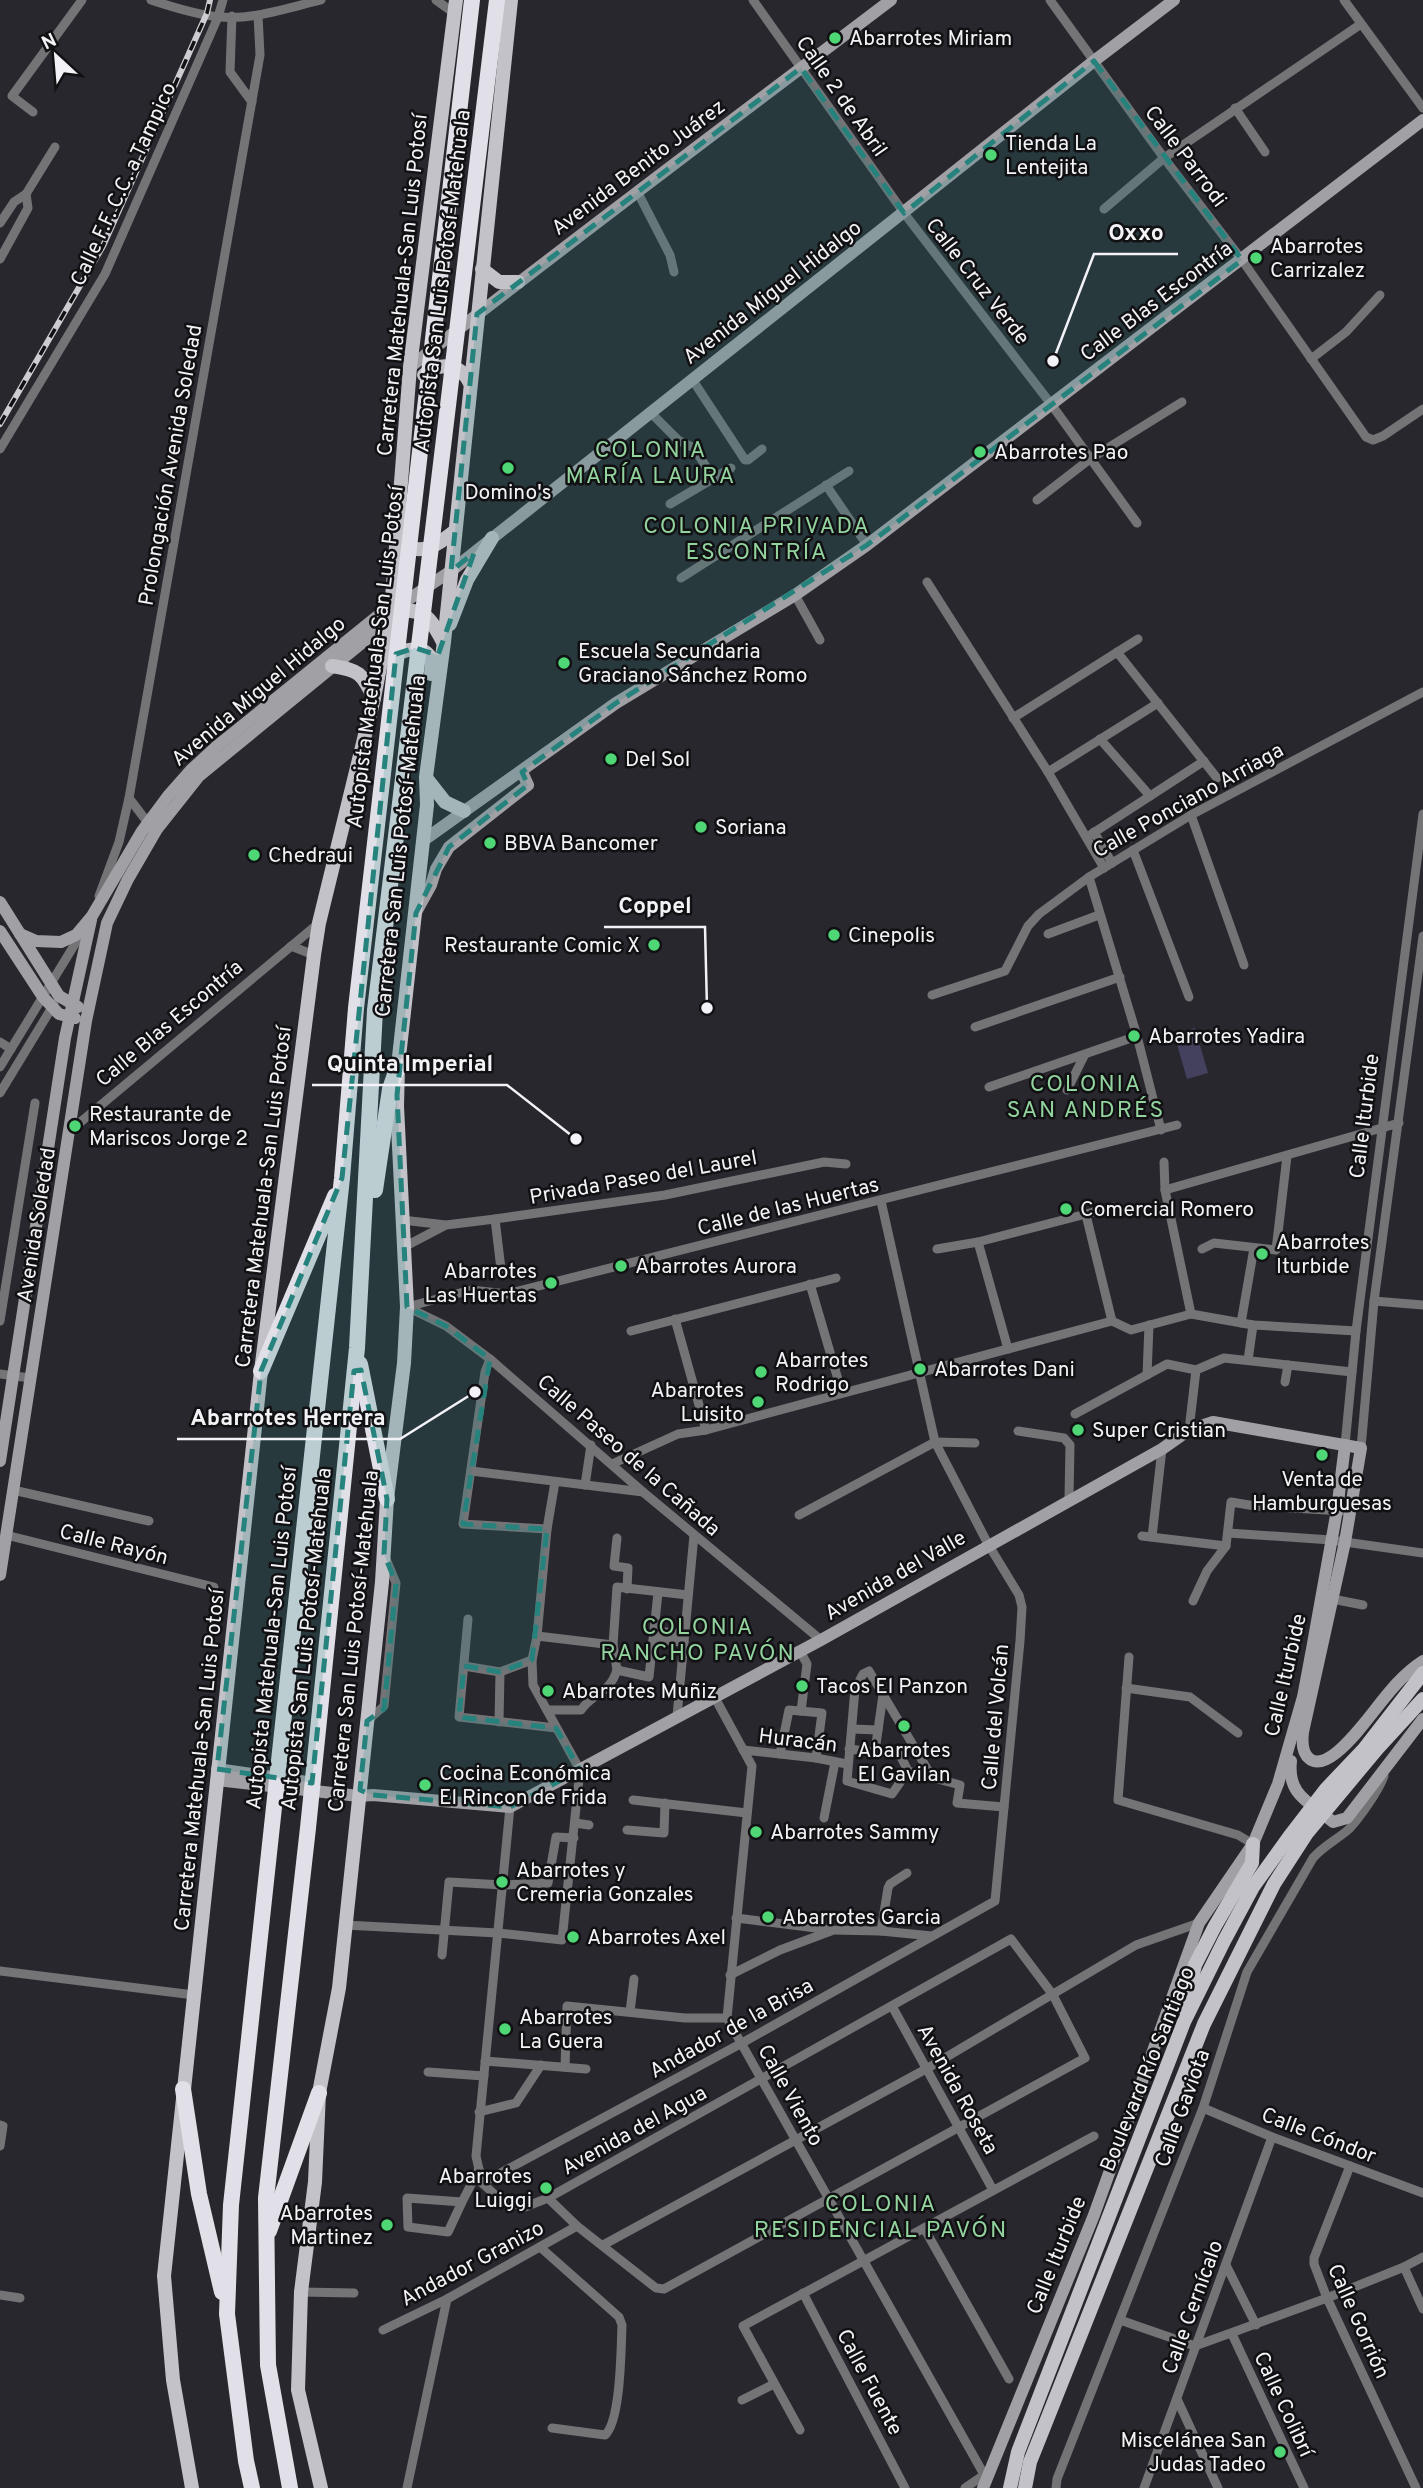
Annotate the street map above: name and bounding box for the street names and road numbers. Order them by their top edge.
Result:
street label: Calle 2 de Abril [789,31,892,163]
street label: Calle F.F. C.C. a Tampico [65,78,184,291]
street label: Avenida Benito Juárez [547,94,731,242]
street label: Calle Parrodi [1138,100,1232,213]
street label: Autopista San Luis Potosí-Matehuala [409,108,478,454]
street label: Carretera Matehuala-San Luis Potosí [372,111,435,457]
street label: Calle Cruz Verde [919,213,1035,351]
street label: Avenida Miguel Hidalgo [678,215,868,371]
street label: Calle Blas Escontría [1075,236,1239,368]
street label: Prolongación Avenida Soledad [133,323,210,608]
street label: Autopista Matehuala-San Luis Potosí [342,483,411,830]
street label: Avenida Miguel Hidalgo [166,611,352,773]
street label: Carretera San Luis Potosí-Matehuala [370,674,433,1019]
street label: Calle Ponciano Arriaga [1089,738,1289,865]
street label: Calle Blas Escontría [91,955,249,1094]
street label: Carretera Matehuala-San Luis Potosí [230,1023,299,1369]
street label: Calle Iturbide [1344,1052,1387,1180]
street label: Privada Paseo del Laurel [527,1145,759,1212]
street label: Avenida Soledad [12,1146,63,1305]
street label: Calle de las Huertas [695,1172,882,1243]
street label: Calle Paseo de la Cañada [531,1369,725,1543]
street label: Autopista Matehuala-San Luis Potosí [241,1464,304,1811]
street label: Autopista San Luis Potosí-Matehuala [276,1466,339,1812]
street label: Carretera San Luis Potosí-Matehuala [323,1469,386,1814]
street label: Calle Rayón [56,1519,171,1572]
street label: Avenida del Valle [820,1525,971,1628]
street label: Carretera Matehuala-San Luis Potosí [169,1586,232,1932]
street label: Calle Iturbide [1259,1611,1314,1740]
street label: Calle del Volcán [977,1643,1016,1791]
street label: Huracán [757,1723,839,1760]
street label: Boulevard Río Santiago [1095,1963,1202,2176]
street label: Andador de la Brisa [645,1973,819,2086]
street label: Avenida Roseta [910,2020,1004,2160]
street label: Calle Viento [751,2040,829,2151]
street label: Calle Gaviota [1150,2046,1217,2171]
street label: Avenida del Agua [557,2080,712,2182]
street label: Calle Cóndor [1257,2102,1380,2171]
street label: Calle Iturbide [1021,2192,1093,2319]
street label: Andador Granizo [396,2215,549,2314]
street label: Calle Cernícalo [1157,2237,1230,2378]
street label: Calle Gorrión [1320,2260,1395,2383]
street label: Calle Fuente [829,2325,908,2441]
street label: Calle Colibrí [1246,2348,1320,2463]

